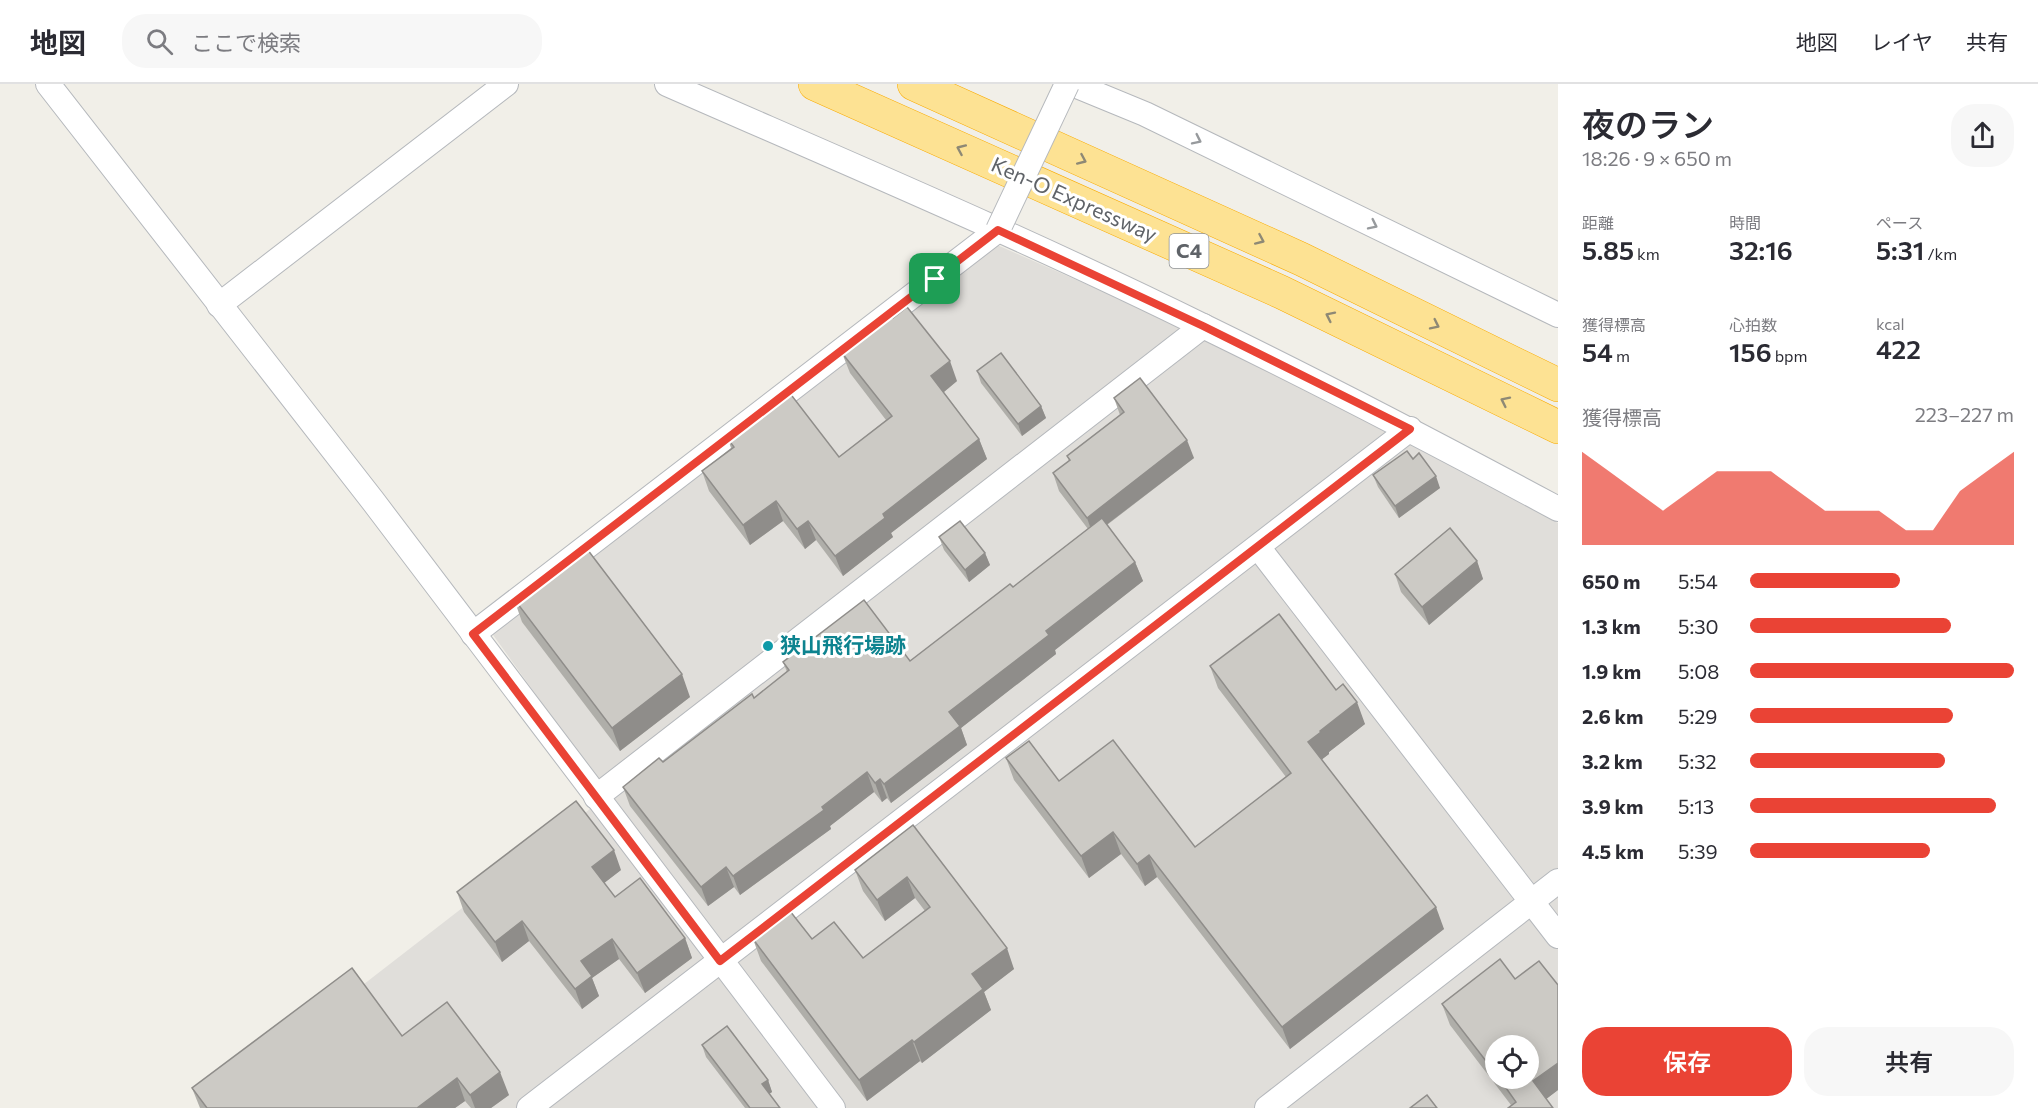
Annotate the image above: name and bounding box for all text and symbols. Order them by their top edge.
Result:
search box [122,14,542,68]
text: 地図 [30,25,86,59]
icon: search [143,25,176,58]
text: ここで検索 [191,29,301,56]
text: 地図 [1796,29,1838,54]
text: レイヤ [1871,29,1933,54]
text: 共有 [1966,29,2008,54]
text: 夜のラン [1582,103,1714,144]
button: share [1951,104,2014,167]
one-way arrow [1191,132,1202,144]
one-way arrow [956,144,967,156]
text: 18:26 · 9 × 650 m [1582,146,1732,170]
street label: Ken-O Expressway [988,151,1161,246]
one-way arrow [1075,153,1086,165]
text: 距離 [1582,213,1614,232]
text: 時間 [1729,213,1761,232]
text: ペース [1876,213,1923,232]
one-way arrow [1366,218,1377,229]
one-way arrow [1253,233,1264,245]
road number: C4 [1170,234,1208,268]
text: 5.85 [1582,234,1634,265]
text: 32:16 [1729,234,1793,265]
text: 5:31 [1876,234,1924,265]
text: km [1634,244,1660,263]
text: /km [1924,244,1957,263]
pin [909,253,960,304]
icon: arrive [918,262,951,295]
one-way arrow [1325,312,1336,323]
text: kcal [1876,314,1905,333]
text: 獲得標高 [1582,315,1646,334]
text: 心拍数 [1729,315,1777,334]
one-way arrow [1429,317,1440,329]
text: 422 [1876,333,1921,364]
text: 54 [1582,336,1613,367]
text: 156 [1729,336,1772,367]
text: m [1613,346,1630,365]
text: bpm [1772,346,1808,365]
one-way arrow [1501,397,1512,408]
text: 223–227 m [1915,402,2014,426]
text: 獲得標高 [1582,405,1662,429]
text: 650 m [1582,569,1641,593]
text: 5:54 [1678,569,1718,593]
text: 1.3 km [1582,614,1641,638]
text: 5:30 [1678,614,1719,638]
place label: 狭山飛行場跡 [780,632,906,657]
marker: 狭山飛行場跡 [761,639,775,653]
text: 1.9 km [1582,659,1641,683]
text: 5:08 [1678,659,1719,683]
text: 2.6 km [1582,704,1643,728]
text: 5:29 [1678,704,1717,728]
text: 3.2 km [1582,749,1643,773]
text: 5:32 [1678,749,1717,773]
text: 3.9 km [1582,794,1643,818]
text: 5:13 [1678,794,1714,818]
text: 4.5 km [1582,839,1644,863]
text: 5:39 [1678,839,1718,863]
button: 保存 [1582,1027,1792,1096]
button: 共有 [1804,1027,2014,1096]
map controls [1485,1035,1539,1089]
button: locate [1485,1035,1539,1089]

